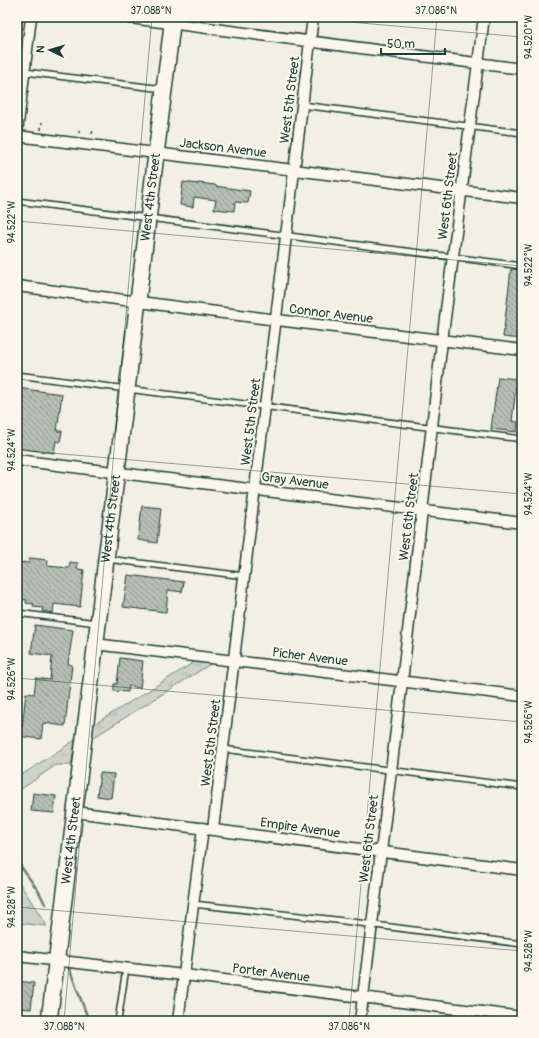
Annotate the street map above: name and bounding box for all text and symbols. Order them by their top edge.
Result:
text: 37.088°N [130,5,172,17]
text: 37.086°N [415,5,457,17]
text: 94.520°W [523,15,535,59]
north arrow [30,30,70,70]
scale bar [381,30,445,56]
text: 50 m [387,37,415,52]
text: N [34,44,47,53]
street label: West 5th Street [277,55,303,145]
street label: Jackson Avenue [179,135,268,161]
street label: West 6th Street [435,150,461,241]
street label: West 4th Street [137,152,164,242]
text: 94.522°W [6,200,18,243]
text: 94.522°W [523,243,535,286]
street label: Connor Avenue [288,301,374,327]
street label: West 5th Street [238,377,264,467]
text: 94.524°W [6,428,18,471]
street label: Gray Avenue [260,469,330,493]
street label: West 6th Street [396,471,422,562]
text: 94.524°W [523,472,535,515]
street label: West 4th Street [98,473,124,564]
street label: Picher Avenue [271,644,349,670]
text: 94.526°W [6,657,18,700]
street label: West 5th Street [198,698,224,788]
text: 94.526°W [523,700,535,743]
street label: West 6th Street [356,793,382,884]
street label: West 4th Street [58,795,85,885]
street label: Empire Avenue [259,814,341,842]
text: 94.528°W [6,885,18,928]
text: 94.528°W [523,929,535,972]
street label: Porter Avenue [231,960,311,986]
text: 37.088°N [43,1021,85,1033]
text: 37.086°N [328,1021,370,1033]

